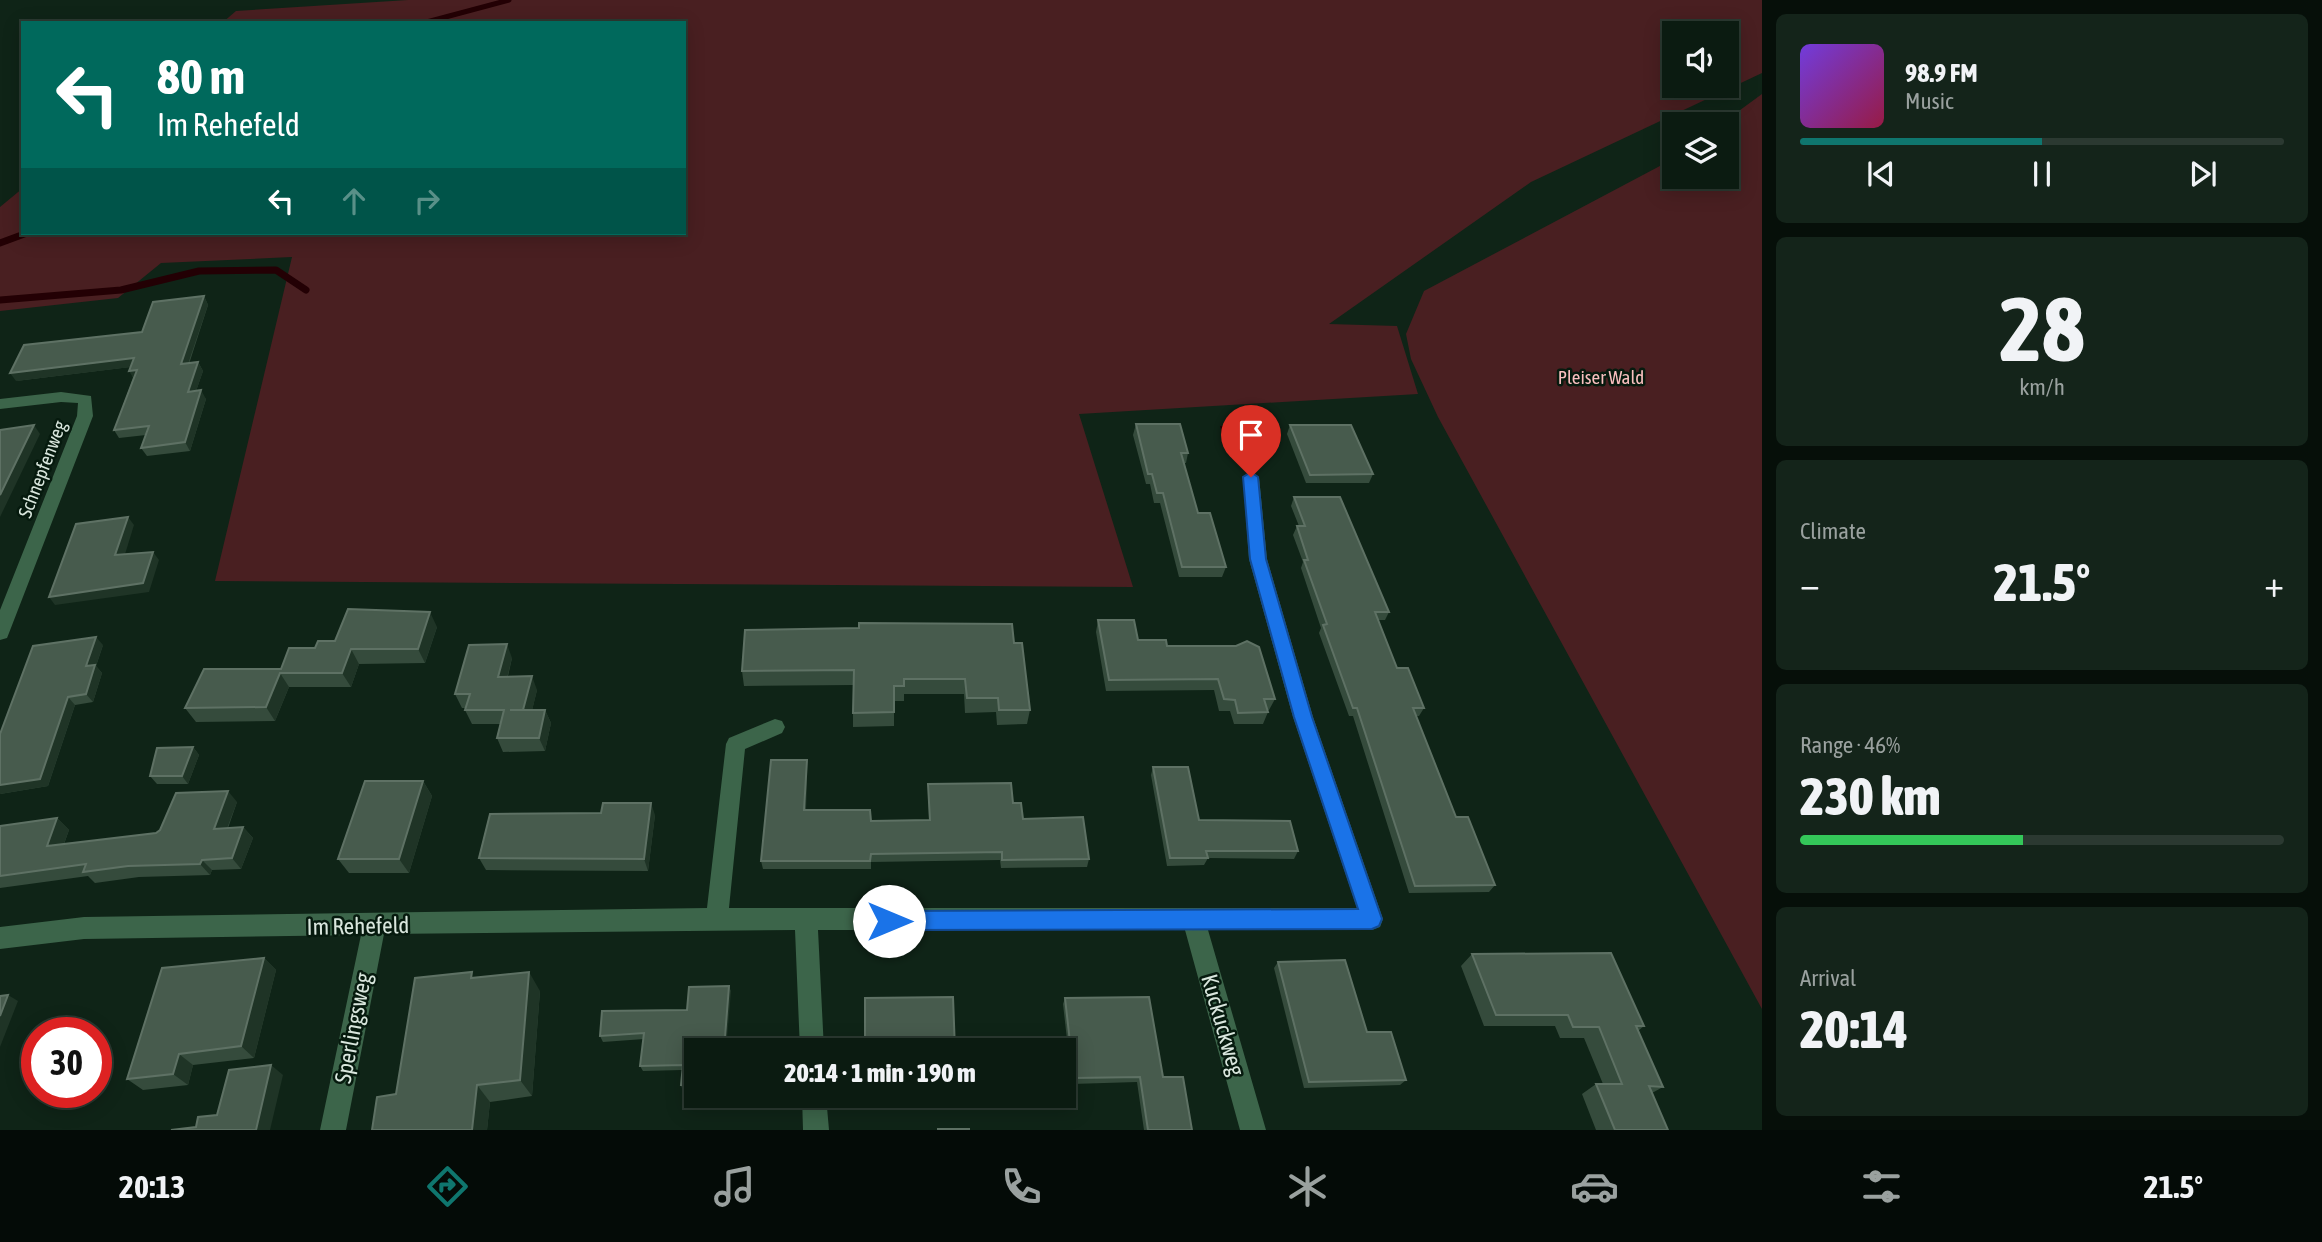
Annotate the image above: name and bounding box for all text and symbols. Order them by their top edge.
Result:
map controls [1662,21,1739,189]
button: sound [1662,21,1739,98]
text: 80 m [157,48,245,104]
icon: left [42,49,133,140]
text: 98.9 FM [1905,58,1978,88]
text: Music [1905,88,1953,114]
text: Im Rehefeld [157,106,300,143]
button: layers [1662,112,1739,189]
icon: previous [1862,155,1900,193]
icon: pause [2023,155,2061,193]
icon: next [2184,155,2222,193]
icon: left [262,182,300,220]
icon: ahead [335,182,373,220]
icon: right [408,182,446,220]
text: 28 [1999,276,2085,380]
park label: Pleiser Wald [1558,366,1644,388]
text: km/h [2019,374,2065,400]
pin [1221,405,1281,477]
icon: arrive [1232,416,1270,454]
street label: Schnepfenweg [13,417,71,521]
text: Climate [1800,518,1866,544]
text: 21.5° [1994,552,2090,612]
text: − [1800,562,1820,605]
text: + [2264,562,2284,605]
text: Range · 46% [1800,732,1900,758]
text: 230 km [1800,766,1941,826]
position arrow [852,884,926,958]
street label: Im Rehefeld [306,912,410,940]
text: Arrival [1800,965,1856,991]
street label: Sperlingsweg [330,970,376,1086]
street label: Kuckuckweg [1196,971,1250,1079]
text: 20:14 [1800,999,1908,1059]
speed limit sign: 30 [21,1017,112,1108]
text: 20:14 · 1 min · 190 m [784,1058,976,1088]
icon: directions [423,1162,472,1211]
icon: music [710,1162,759,1211]
icon: phone [997,1162,1046,1211]
icon: climate [1283,1162,1332,1211]
icon: car [1570,1162,1619,1211]
icon: filters [1857,1162,1906,1211]
text: 20:13 [119,1168,185,1205]
text: 21.5° [2143,1168,2203,1205]

